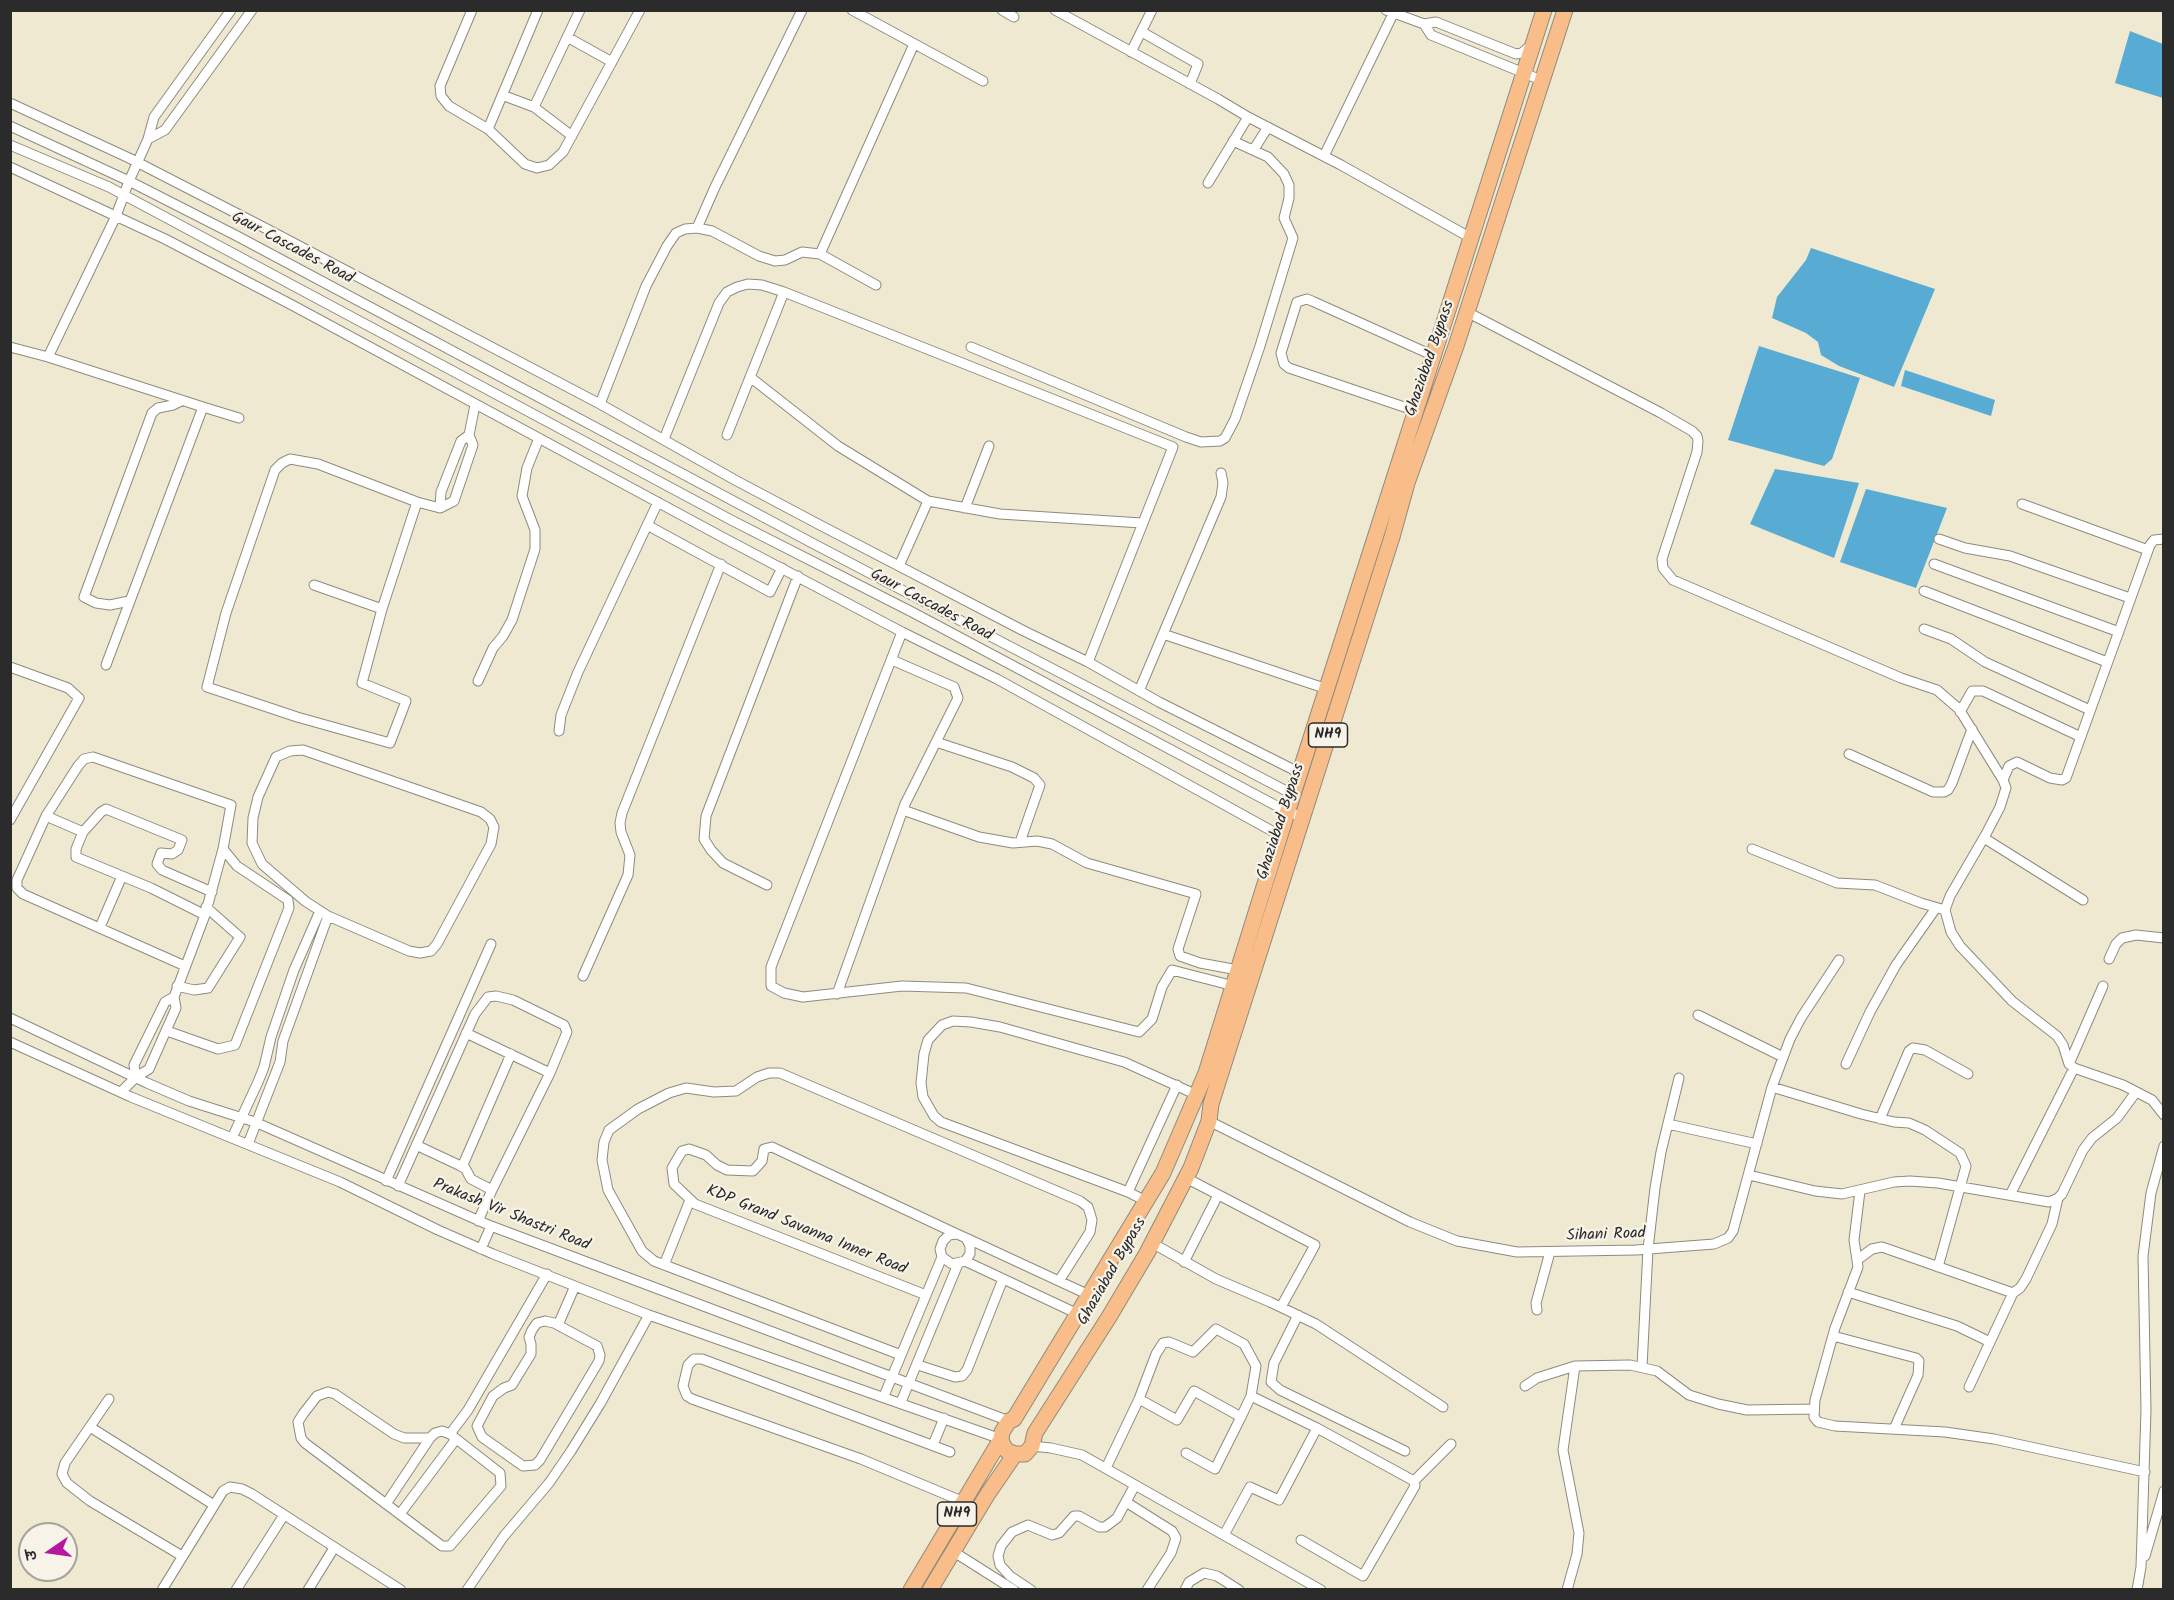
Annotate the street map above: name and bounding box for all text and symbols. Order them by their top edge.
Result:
street label: Gaur Cascades Road [228,209,356,289]
street label: Ghaziabad Bypass [1402,299,1460,419]
street label: Gaur Cascades Road [867,566,995,646]
road number: NH9 [1308,723,1348,747]
street label: Ghaziabad Bypass [1254,761,1310,883]
street label: Prakash Vir Shastri Road [430,1176,592,1256]
street label: KDP Grand Savanna Inner Road [703,1182,909,1280]
street label: Ghaziabad Bypass [1074,1215,1152,1329]
street label: Sihani Road [1566,1225,1646,1247]
road number: NH9 [938,1502,976,1526]
north arrow [18,1522,78,1582]
text: उ [19,1548,45,1563]

